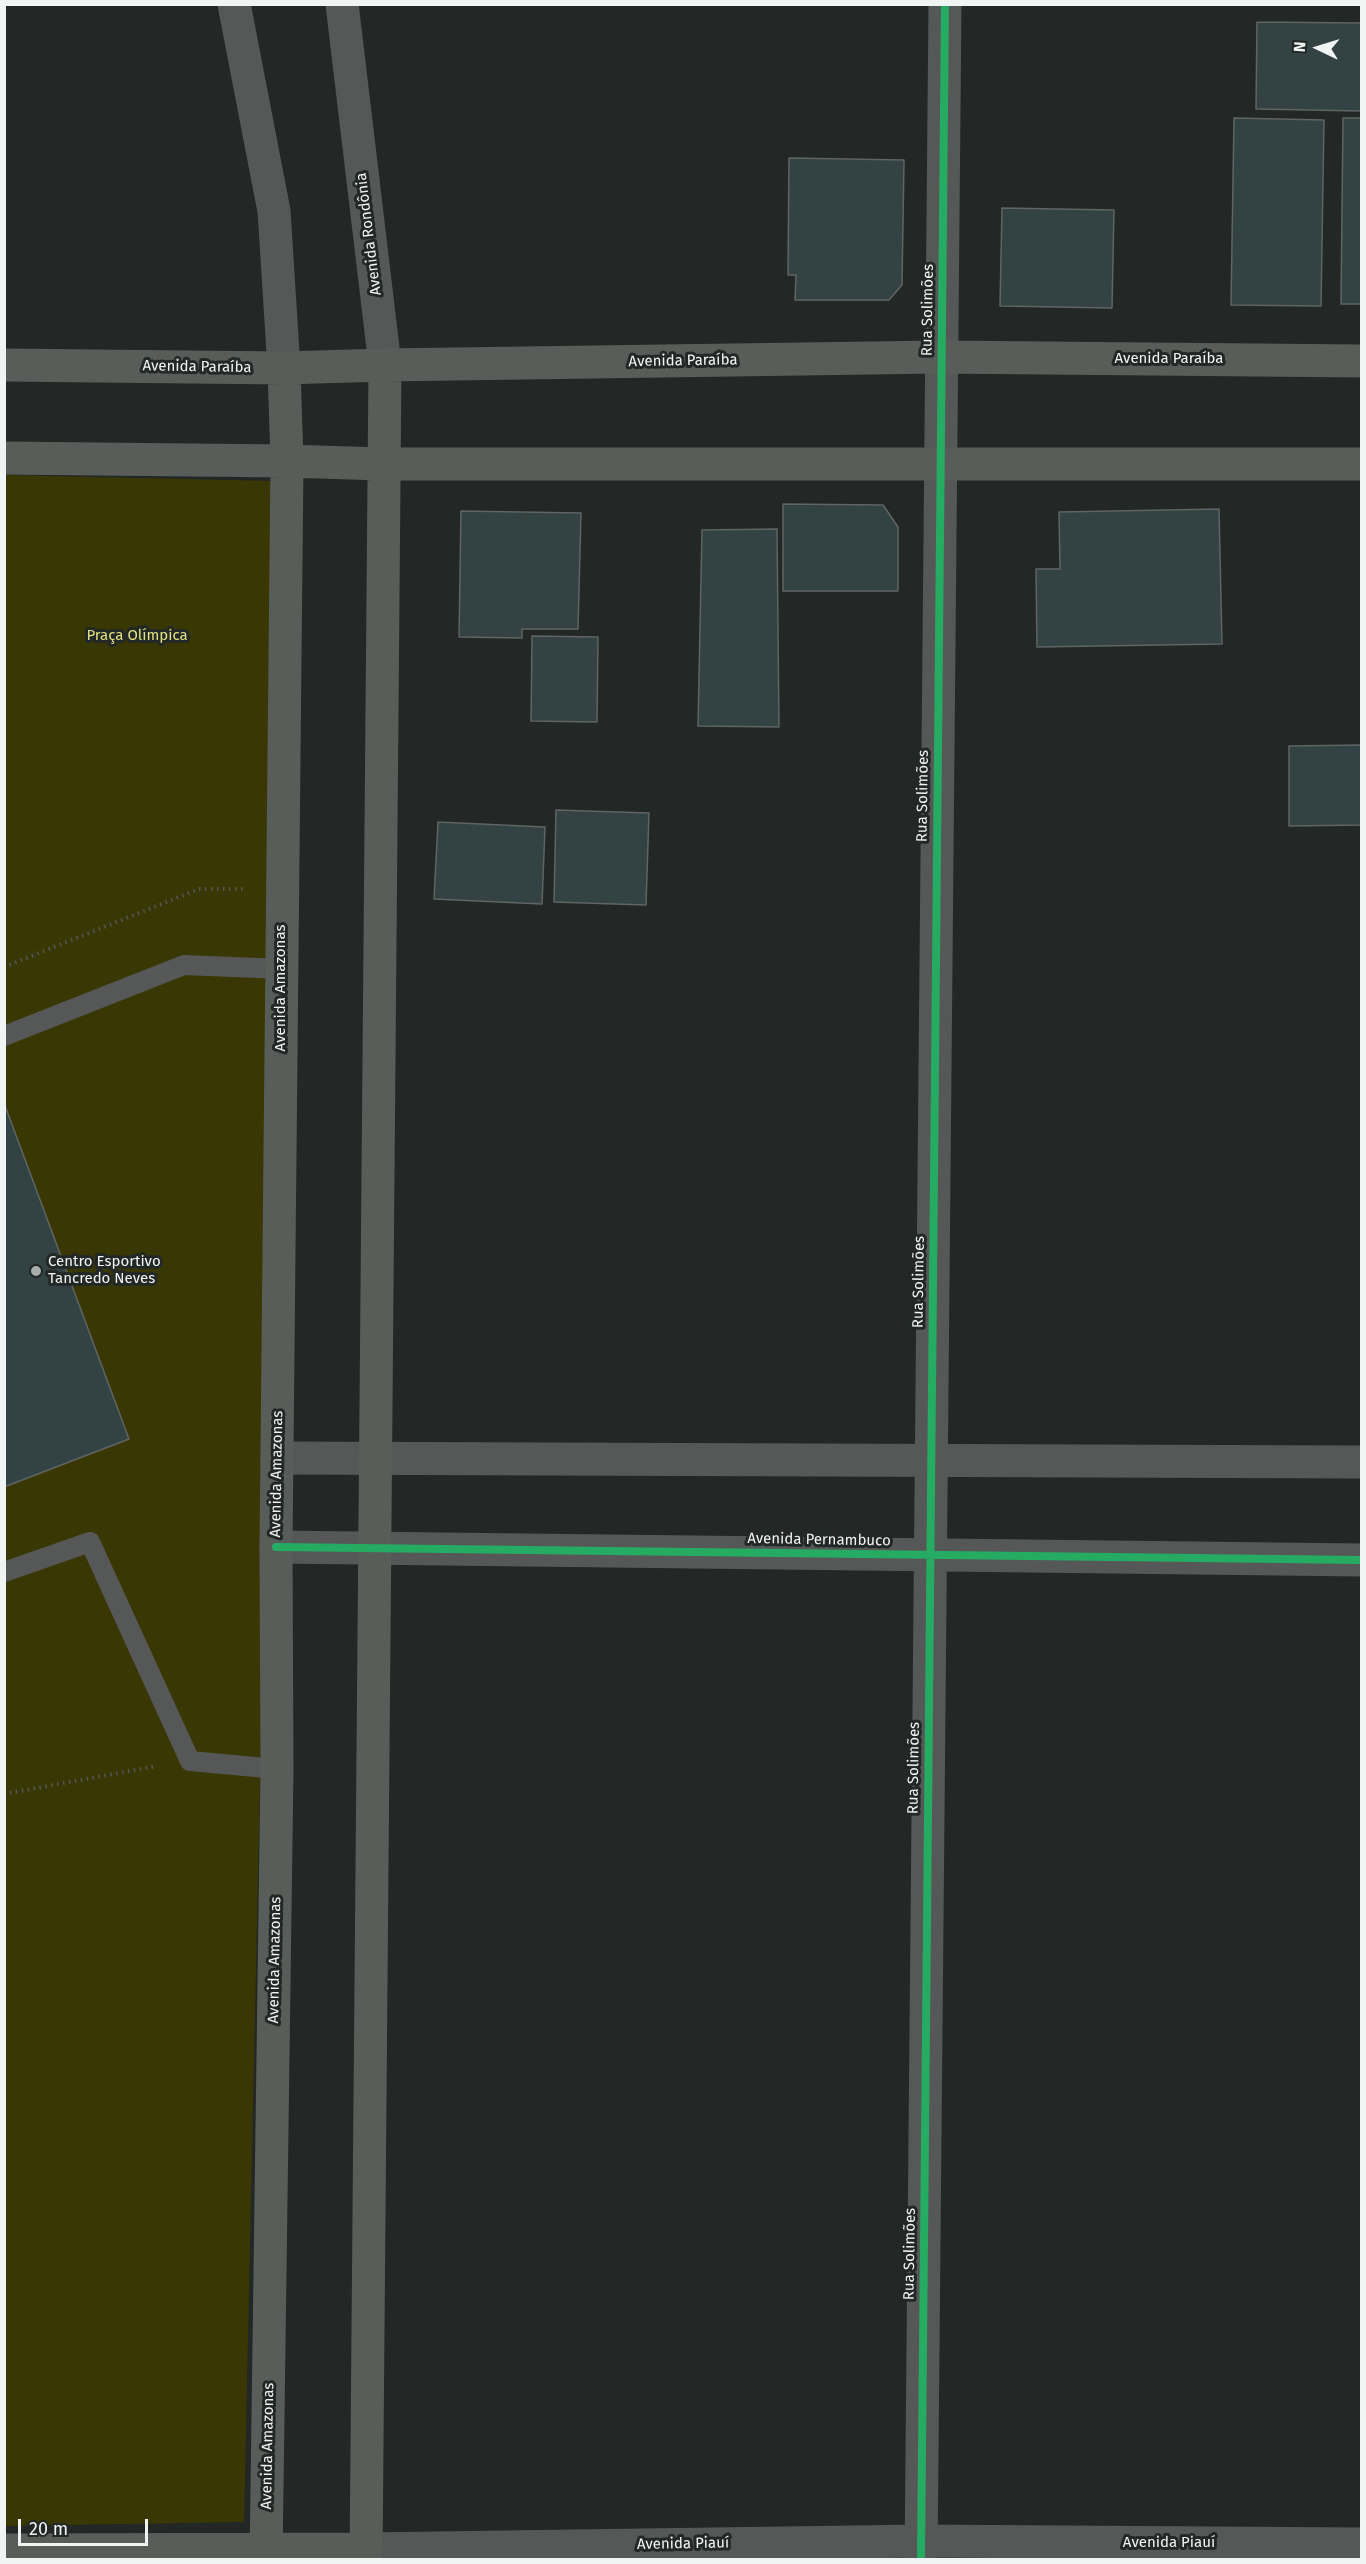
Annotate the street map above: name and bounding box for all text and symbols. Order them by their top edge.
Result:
north arrow [1288,18,1348,78]
text: N [1290,41,1309,53]
street label: Avenida Rondônia [353,172,385,296]
street label: Rua Solimões [918,264,938,356]
street label: Avenida Paraíba [1114,350,1224,368]
street label: Avenida Paraíba [628,351,738,371]
street label: Avenida Paraíba [142,357,252,377]
park label: Praça Olímpica [86,627,188,645]
street label: Rua Solimões [913,750,933,842]
street label: Avenida Amazonas [272,925,290,1051]
street label: Rua Solimões [909,1236,929,1328]
place label: Centro Esportivo Tancredo Neves [48,1253,161,1288]
marker: Centro Esportivo Tancredo Neves [29,1264,43,1278]
street label: Avenida Amazonas [267,1410,287,1538]
street label: Avenida Pernambuco [747,1530,891,1550]
street label: Rua Solimões [904,1722,924,1814]
street label: Avenida Amazonas [265,1896,285,2024]
street label: Rua Solimões [900,2208,920,2300]
street label: Avenida Amazonas [258,2382,278,2510]
scale bar [21,2507,152,2545]
text: 20 m [29,2518,68,2540]
street label: Avenida Piauí [637,2534,729,2554]
street label: Avenida Piauí [1123,2534,1215,2552]

